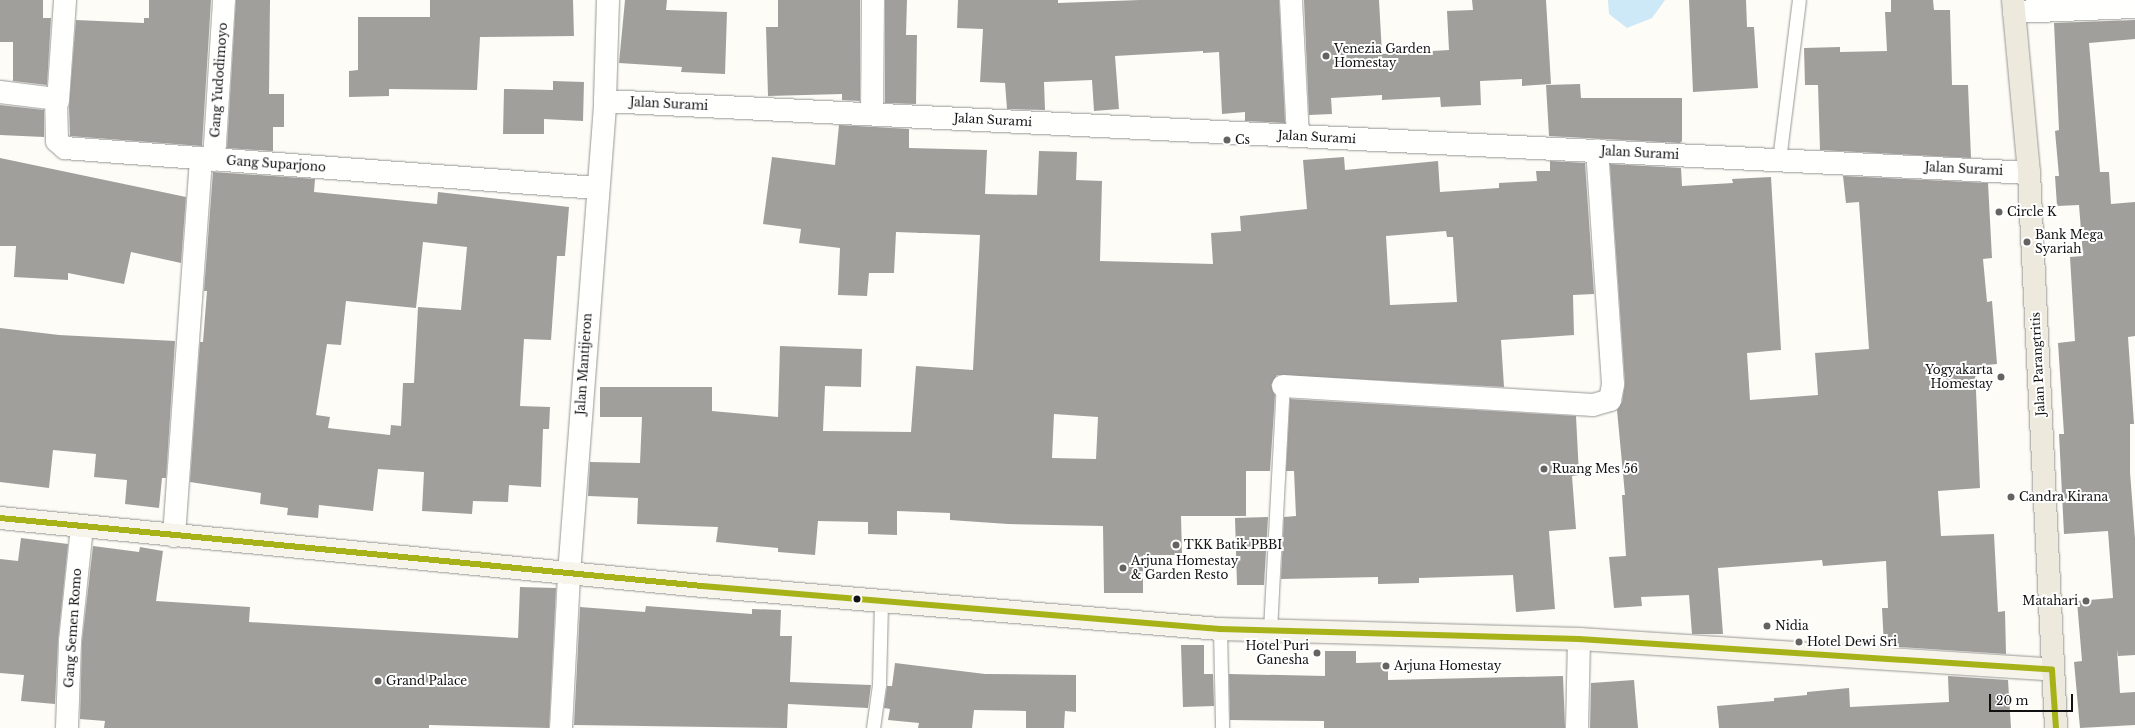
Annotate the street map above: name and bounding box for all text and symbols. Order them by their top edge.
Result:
street label: Gang Yudodimoyo [208,22,230,138]
place label: Venezia Garden Homestay [1334,42,1431,70]
marker: Venezia Garden Homestay [1321,51,1331,61]
street label: Jalan Surami [629,95,709,113]
street label: Jalan Surami [953,111,1033,129]
street label: Jalan Surami [1277,128,1357,146]
place label: Cs [1235,133,1250,147]
marker: Cs [1222,135,1232,145]
street label: Jalan Surami [1600,144,1680,162]
street label: Gang Suparjono [226,153,326,175]
street label: Jalan Surami [1924,160,2004,178]
place label: Circle K [2007,205,2056,219]
marker: Circle K [1994,207,2004,217]
place label: Bank Mega Syariah [2035,228,2103,256]
marker: Bank Mega Syariah [2022,237,2032,247]
street label: Jalan Parangtritis [2028,312,2048,416]
street label: Jalan Mantijeron [573,313,595,415]
place label: Yogyakarta Homestay [1925,363,1993,391]
marker: Yogyakarta Homestay [1996,372,2006,382]
place label: Ruang Mes 56 [1552,462,1638,476]
marker: Ruang Mes 56 [1539,464,1549,474]
place label: Candra Kirana [2019,490,2108,504]
marker: Candra Kirana [2006,492,2016,502]
place label: TKK Batik PBBI [1184,538,1283,552]
marker: TKK Batik PBBI [1171,540,1181,550]
place label: Arjuna Homestay & Garden Resto [1131,554,1238,582]
marker: Arjuna Homestay & Garden Resto [1118,563,1128,573]
street label: Gang Semen Romo [62,568,84,688]
unlabelled marker [852,594,862,604]
place label: Matahari [2022,594,2078,608]
marker: Matahari [2081,596,2091,606]
place label: Nidia [1775,619,1809,633]
marker: Nidia [1762,621,1772,631]
place label: Hotel Dewi Sri [1807,635,1897,649]
marker: Hotel Dewi Sri [1794,637,1804,647]
place label: Hotel Puri Ganesha [1246,639,1309,667]
marker: Hotel Puri Ganesha [1312,648,1322,658]
place label: Arjuna Homestay [1394,659,1501,673]
marker: Arjuna Homestay [1381,661,1391,671]
place label: Grand Palace [386,674,467,688]
marker: Grand Palace [373,676,383,686]
scale bar [1991,686,2075,712]
text: 20 m [1996,693,2028,708]

